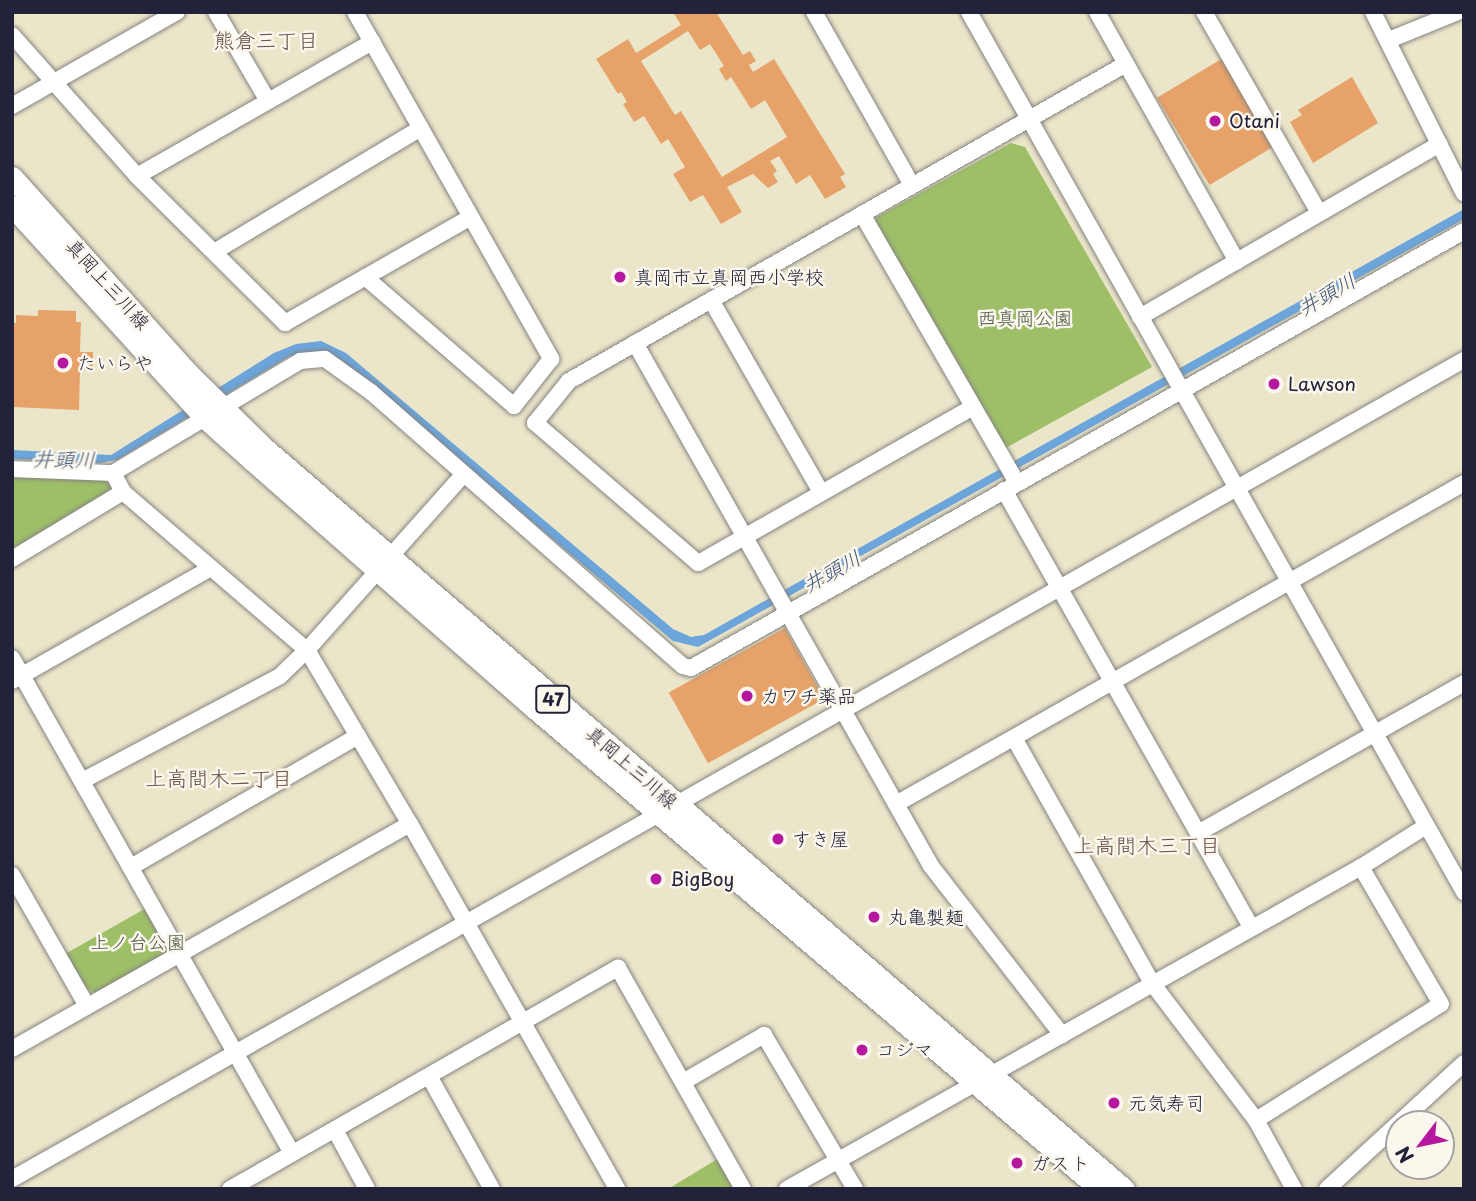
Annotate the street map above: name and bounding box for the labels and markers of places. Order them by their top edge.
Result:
place label: Otani [1229,110,1280,132]
marker: Otani [1207,113,1223,129]
place label: 真岡市立真岡西小学校 [634,266,824,288]
marker: 真岡市立真岡西小学校 [612,269,628,285]
place label: たいらや [77,352,153,374]
marker: たいらや [55,355,71,371]
place label: Lawson [1288,373,1356,395]
marker: Lawson [1266,376,1282,392]
place label: カワチ薬品 [761,685,856,707]
marker: カワチ薬品 [739,688,755,704]
place label: すき屋 [792,828,849,850]
marker: すき屋 [770,831,786,847]
place label: BigBoy [670,868,734,890]
marker: BigBoy [648,871,664,887]
place label: 丸亀製麺 [888,906,964,928]
marker: 丸亀製麺 [866,909,882,925]
place label: コジマ [876,1039,933,1061]
marker: コジマ [854,1042,870,1058]
place label: 元気寿司 [1128,1092,1204,1114]
marker: 元気寿司 [1106,1095,1122,1111]
place label: ガスト [1031,1152,1088,1174]
marker: ガスト [1009,1155,1025,1171]

